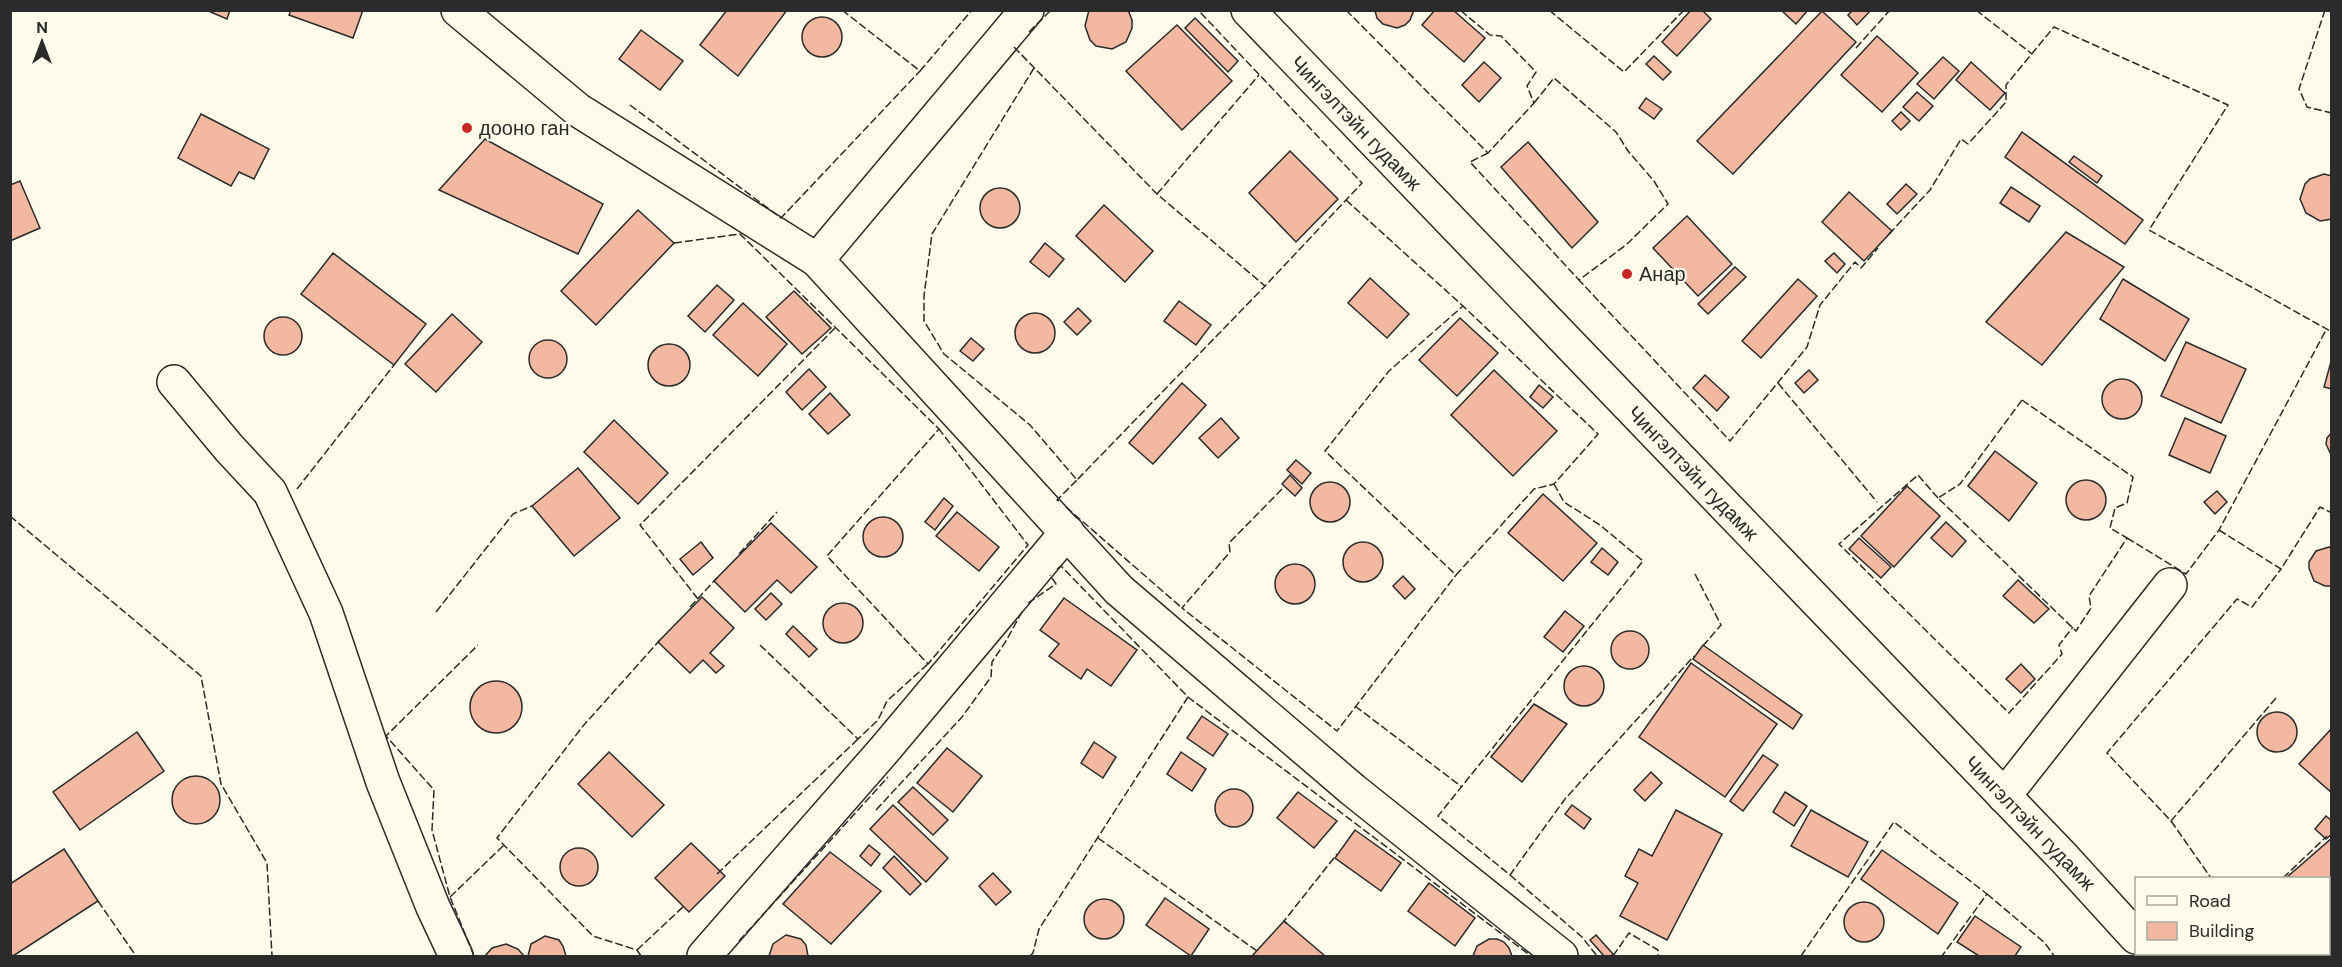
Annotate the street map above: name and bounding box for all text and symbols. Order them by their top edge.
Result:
north arrow [12,12,72,72]
text: N [36,17,48,38]
street label: Чингэлтэйн гудамж [1285,50,1428,196]
place label: дооно ган [479,115,569,141]
marker: дооно ган [460,121,474,135]
place label: Анар [1639,261,1686,287]
marker: Анар [1620,267,1634,281]
street label: Чингэлтэйн гудамж [1622,400,1765,546]
street label: Чингэлтэйн гудамж [1959,750,2102,896]
legend [2135,877,2330,955]
text: Road [2189,889,2231,913]
text: Building [2189,919,2254,943]

